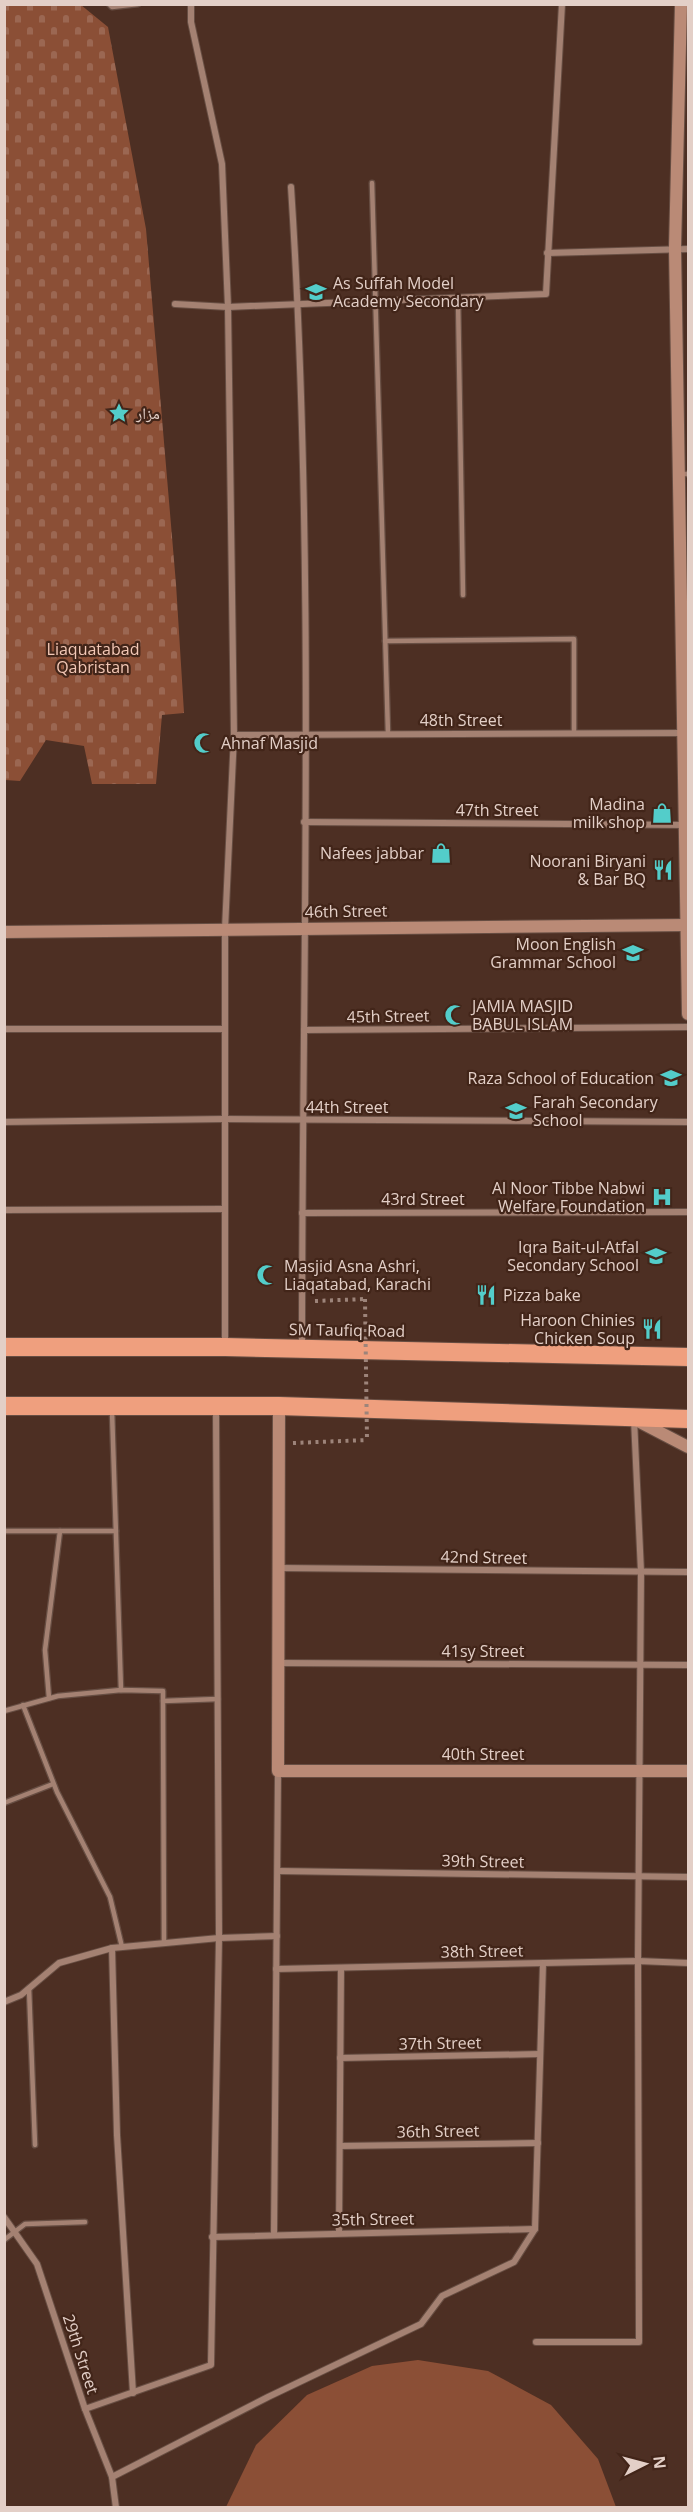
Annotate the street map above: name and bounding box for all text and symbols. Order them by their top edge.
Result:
place label: As Suffah Model Academy Secondary [333,272,485,312]
school or university icon: As Suffah Model Academy Secondary [304,280,328,304]
place icon: مزار [107,401,131,425]
place label: مزار [135,402,160,424]
park label: Liaquatabad Qabristan [47,638,139,678]
street label: 48th Street [420,709,503,731]
mosque icon: Ahnaf Masjid [192,731,216,755]
place label: Ahnaf Masjid [221,732,318,754]
place label: Madina milk shop [573,793,645,833]
street label: 47th Street [456,799,539,821]
shop icon: Madina milk shop [650,801,674,825]
shop icon: Nafees jabbar [429,841,453,865]
place label: Nafees jabbar [320,842,424,864]
place label: Noorani Biryani & Bar BQ [530,850,646,890]
restaurant icon: Noorani Biryani & Bar BQ [651,858,675,882]
street label: 46th Street [304,899,388,923]
place label: Moon English Grammar School [490,933,616,973]
school or university icon: Moon English Grammar School [621,941,645,965]
place label: JAMIA MASJID BABUL ISLAM [470,995,573,1035]
mosque icon: JAMIA MASJID BABUL ISLAM [443,1003,467,1027]
street label: 45th Street [346,1004,430,1028]
school or university icon: Raza School of Education [659,1066,683,1090]
place label: Raza School of Education [468,1067,654,1089]
place label: Farah Secondary School [533,1091,659,1131]
street label: 44th Street [306,1096,389,1118]
school or university icon: Farah Secondary School [504,1099,528,1123]
place label: Al Noor Tibbe Nabwi Welfare Foundation [492,1177,645,1217]
hospital icon: Al Noor Tibbe Nabwi Welfare Foundation [650,1185,674,1209]
street label: 43rd Street [381,1188,465,1210]
place label: Iqra Bait-ul-Atfal Secondary School [507,1236,639,1276]
school or university icon: Iqra Bait-ul-Atfal Secondary School [644,1244,668,1268]
place label: Masjid Asna Ashri, Liaqatabad, Karachi [284,1255,431,1295]
mosque icon: Masjid Asna Ashri, Liaqatabad, Karachi [255,1263,279,1287]
restaurant icon: Pizza bake [474,1283,498,1307]
place label: Pizza bake [503,1284,581,1306]
place label: Haroon Chinies Chicken Soup [520,1309,635,1349]
restaurant icon: Haroon Chinies Chicken Soup [640,1317,664,1341]
street label: SM Taufiq Road [289,1318,405,1342]
street label: 42nd Street [440,1545,528,1569]
street label: 41sy Street [442,1640,525,1662]
street label: 40th Street [442,1743,525,1765]
street label: 39th Street [441,1849,525,1873]
street label: 38th Street [440,1939,524,1963]
street label: 37th Street [398,2031,482,2055]
street label: 36th Street [396,2119,480,2143]
street label: 35th Street [331,2207,415,2231]
street label: 29th Street [58,2311,104,2397]
north arrow [615,2434,675,2494]
text: N [648,2455,672,2470]

